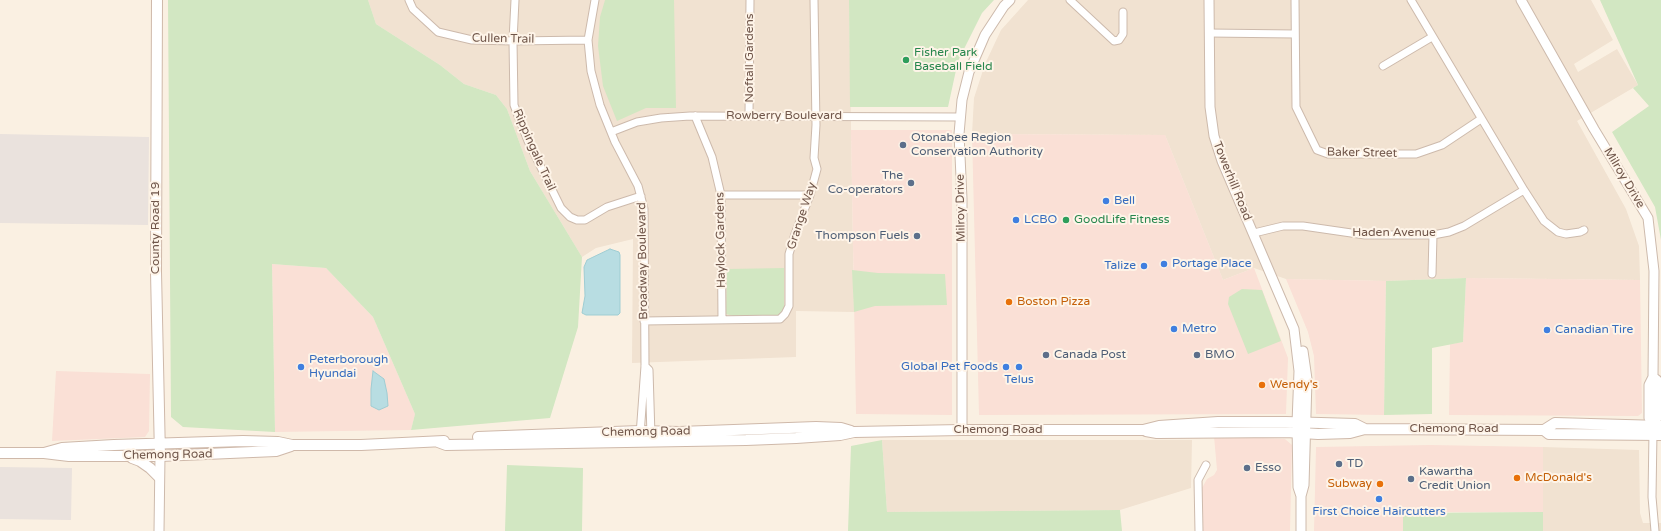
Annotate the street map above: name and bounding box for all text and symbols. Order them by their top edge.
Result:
street label: Noftall Gardens [743,13,757,103]
street label: Cullen Trail [472,31,534,47]
place label: Fisher Park Baseball Field [914,46,993,74]
marker: Fisher Park Baseball Field [901,55,911,65]
street label: Rippingale Trail [510,107,558,193]
street label: Rowberry Boulevard [726,109,842,123]
place label: Otonabee Region Conservation Authority [911,131,1043,159]
street label: Towerhill Road [1210,139,1254,223]
marker: Otonabee Region Conservation Authority [898,140,908,150]
street label: Baker Street [1327,145,1397,161]
street label: Milroy Drive [1600,145,1648,211]
place label: The Co-operators [828,169,903,197]
street label: Milroy Drive [953,174,969,242]
marker: The Co-operators [906,178,916,188]
street label: Grange Way [784,181,820,251]
street label: County Road 19 [149,182,163,274]
street label: Haylock Gardens [713,192,729,288]
place label: Bell [1114,194,1135,208]
marker: Bell [1101,196,1111,206]
street label: Broadway Boulevard [635,202,651,320]
place label: LCBO [1024,213,1057,227]
place label: GoodLife Fitness [1074,213,1170,227]
marker: LCBO [1011,215,1021,225]
marker: GoodLife Fitness [1061,215,1071,225]
street label: Haden Avenue [1352,226,1436,240]
place label: Thompson Fuels [815,229,909,243]
marker: Thompson Fuels [912,231,922,241]
place label: Portage Place [1172,257,1251,271]
place label: Talize [1104,259,1136,273]
marker: Portage Place [1159,259,1169,269]
marker: Talize [1139,261,1149,271]
place label: Boston Pizza [1017,295,1090,309]
marker: Boston Pizza [1004,297,1014,307]
place label: Metro [1182,322,1217,336]
place label: Canadian Tire [1555,323,1633,337]
marker: Metro [1169,324,1179,334]
marker: Canadian Tire [1542,325,1552,335]
place label: Canada Post [1054,348,1126,362]
place label: BMO [1205,348,1235,362]
marker: Canada Post [1041,350,1051,360]
marker: BMO [1192,350,1202,360]
place label: Peterborough Hyundai [309,353,388,381]
place label: Global Pet Foods [901,360,998,374]
marker: Peterborough Hyundai [296,362,306,372]
marker: Global Pet Foods [1001,362,1011,372]
marker: Telus [1014,362,1024,372]
place label: Telus [1004,373,1034,387]
place label: Wendy's [1270,378,1318,392]
marker: Wendy's [1257,380,1267,390]
street label: Chemong Road [1410,422,1498,436]
street label: Chemong Road [954,423,1042,437]
street label: Chemong Road [601,424,691,440]
street label: Chemong Road [123,447,213,463]
place label: TD [1347,457,1363,471]
marker: TD [1334,459,1344,469]
place label: Esso [1255,461,1281,475]
marker: Esso [1242,463,1252,473]
place label: Kawartha Credit Union [1419,465,1491,493]
place label: McDonald's [1525,471,1592,485]
marker: McDonald's [1512,473,1522,483]
marker: Kawartha Credit Union [1406,474,1416,484]
place label: Subway [1327,477,1372,491]
marker: Subway [1375,479,1385,489]
marker: First Choice Haircutters [1374,494,1384,504]
place label: First Choice Haircutters [1312,505,1446,519]

